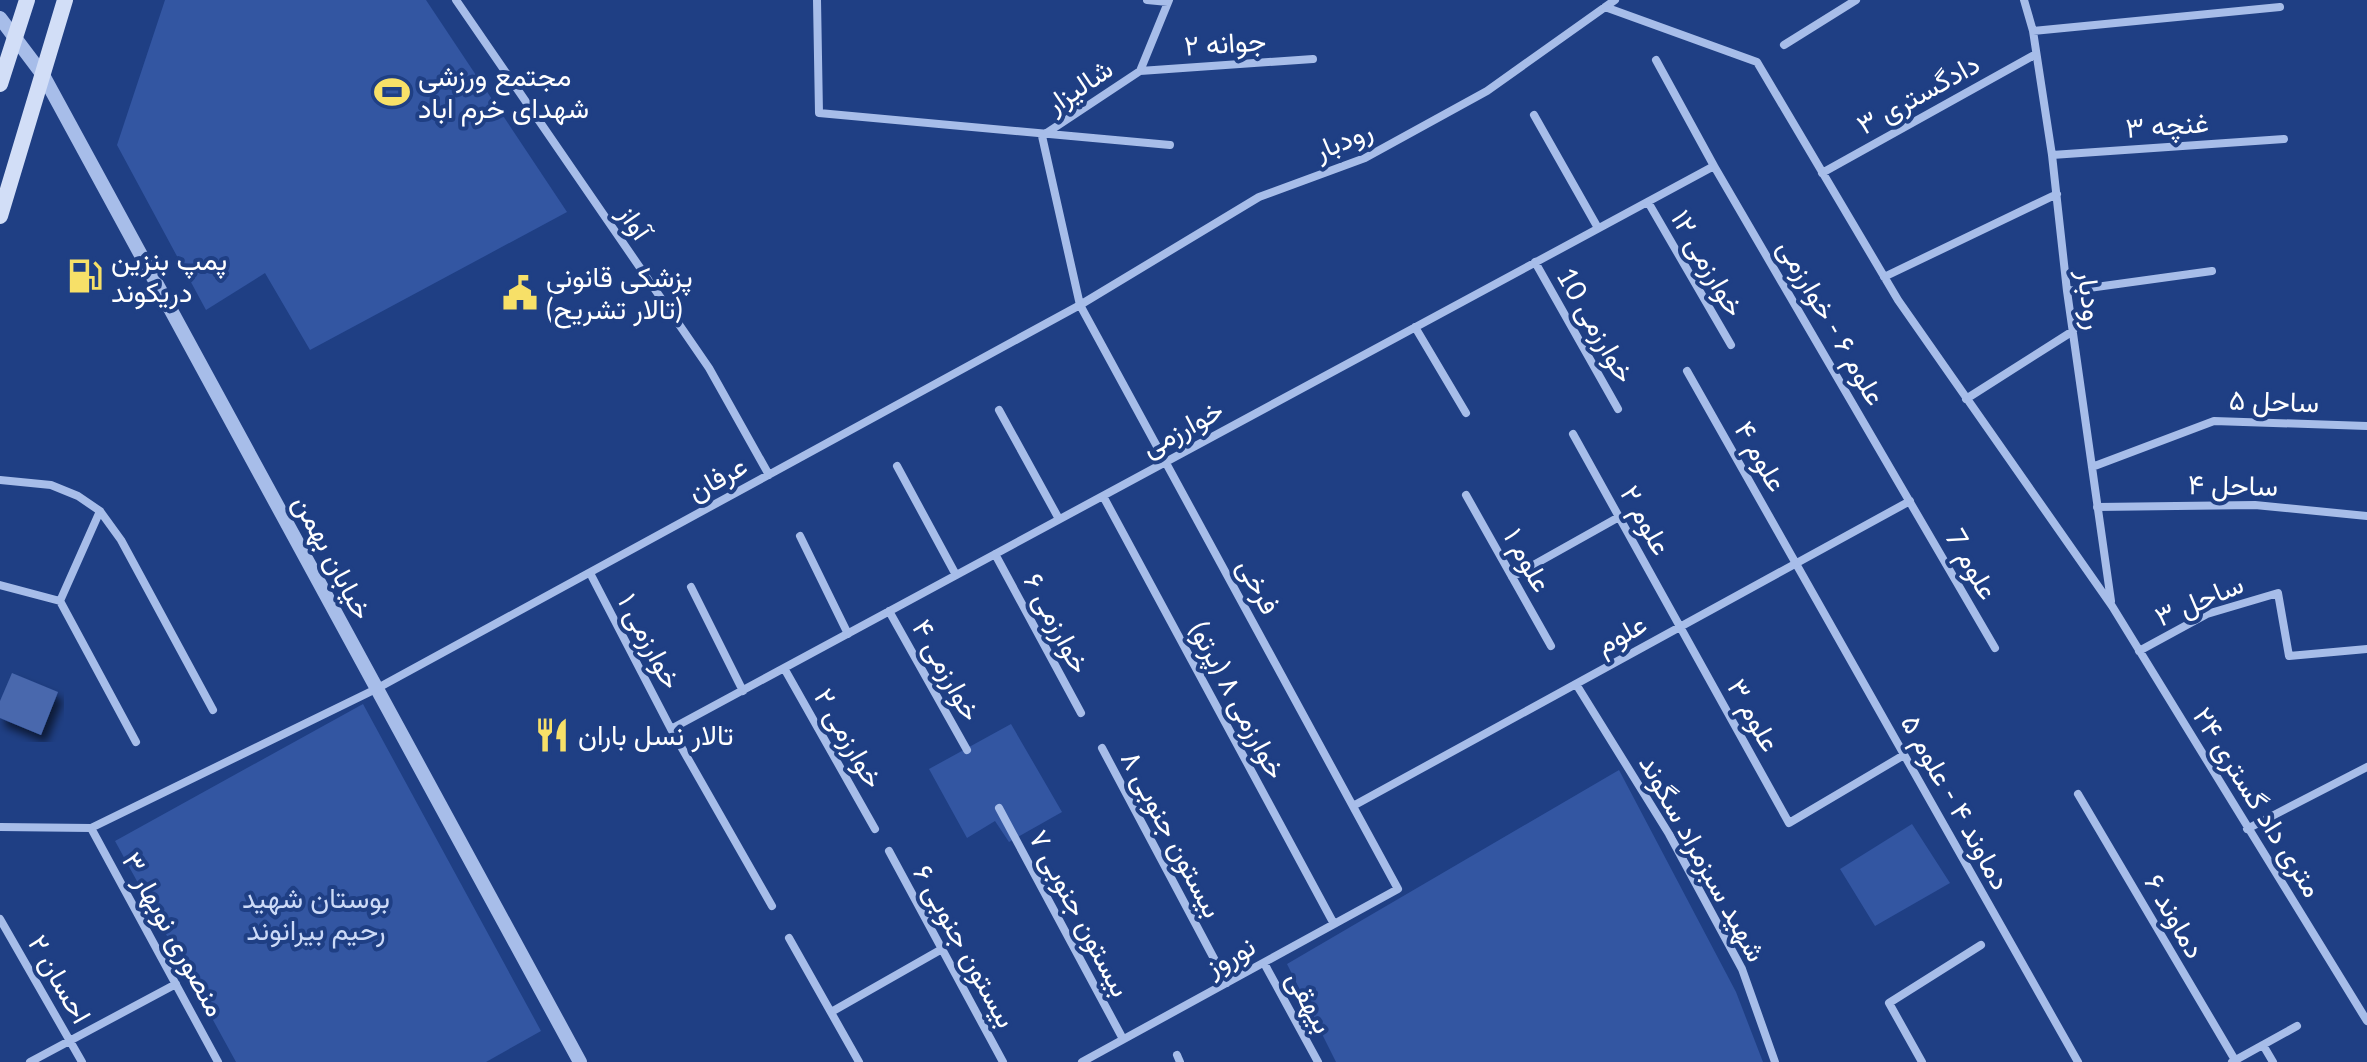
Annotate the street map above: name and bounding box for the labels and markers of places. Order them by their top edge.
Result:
place label: مجتمع ورزشی شهدای خرم اباد [418,58,589,127]
sports icon: مجتمع ورزشی شهدای خرم اباد [373,73,411,111]
place label: پمپ بنزین دریکوند [111,242,227,310]
fuel station icon: پمپ بنزین دریکوند [66,257,104,295]
place label: پزشکی قانونی (تالار تشریح) [546,259,693,329]
public building icon: پزشکی قانونی (تالار تشریح) [501,274,539,312]
restaurant icon: تالار نسل باران [533,716,571,754]
place label: تالار نسل باران [578,717,734,753]

